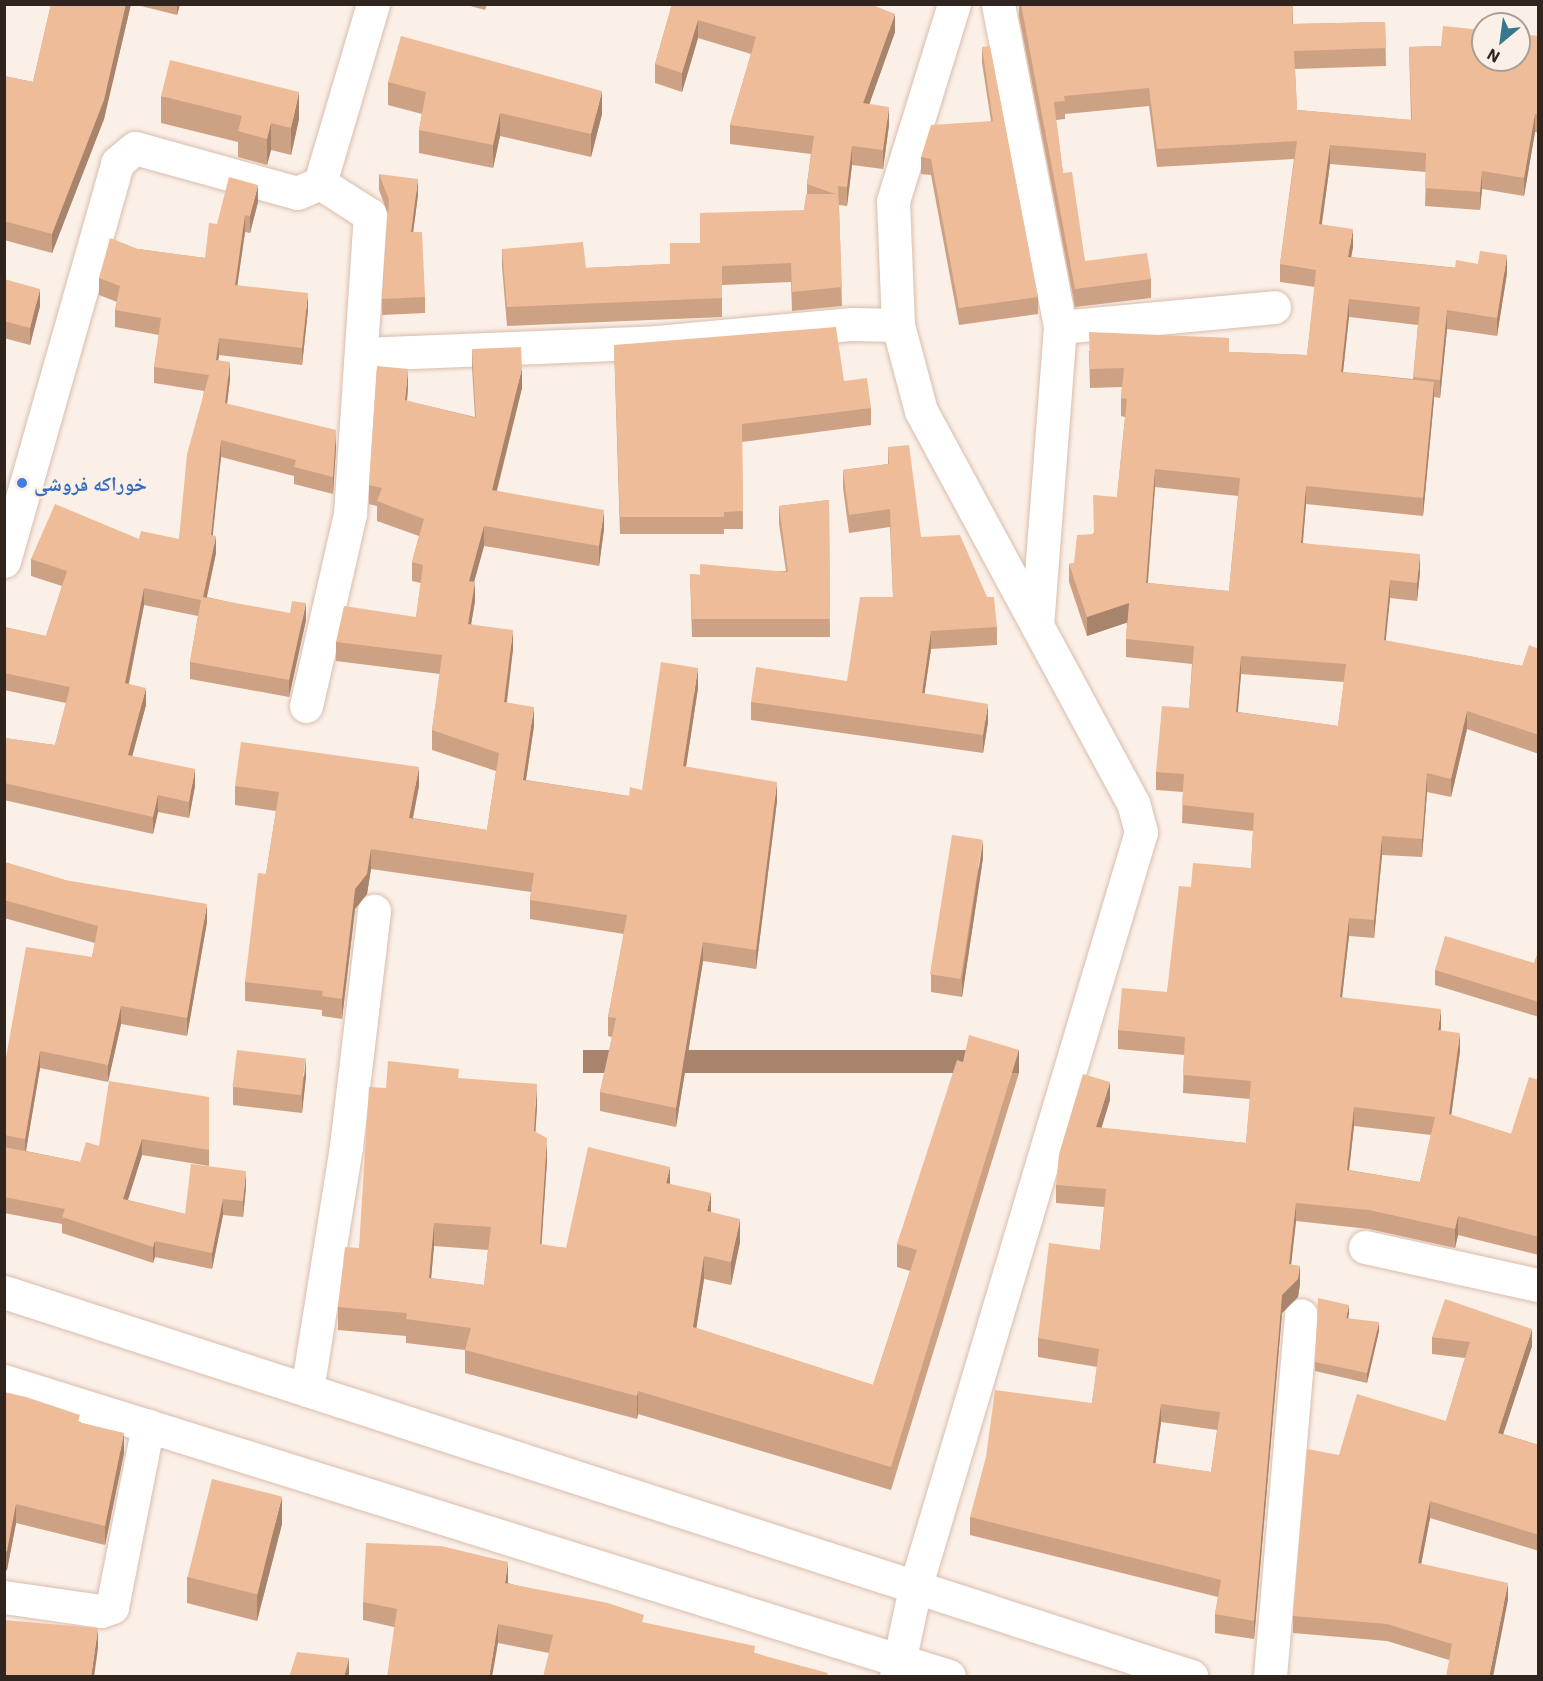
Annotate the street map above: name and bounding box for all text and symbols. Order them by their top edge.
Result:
north arrow [1471,12,1531,72]
text: N [1483,44,1503,68]
place label: خوراکه فروشی [34,471,147,495]
marker: خوراکه فروشی [15,476,29,490]

